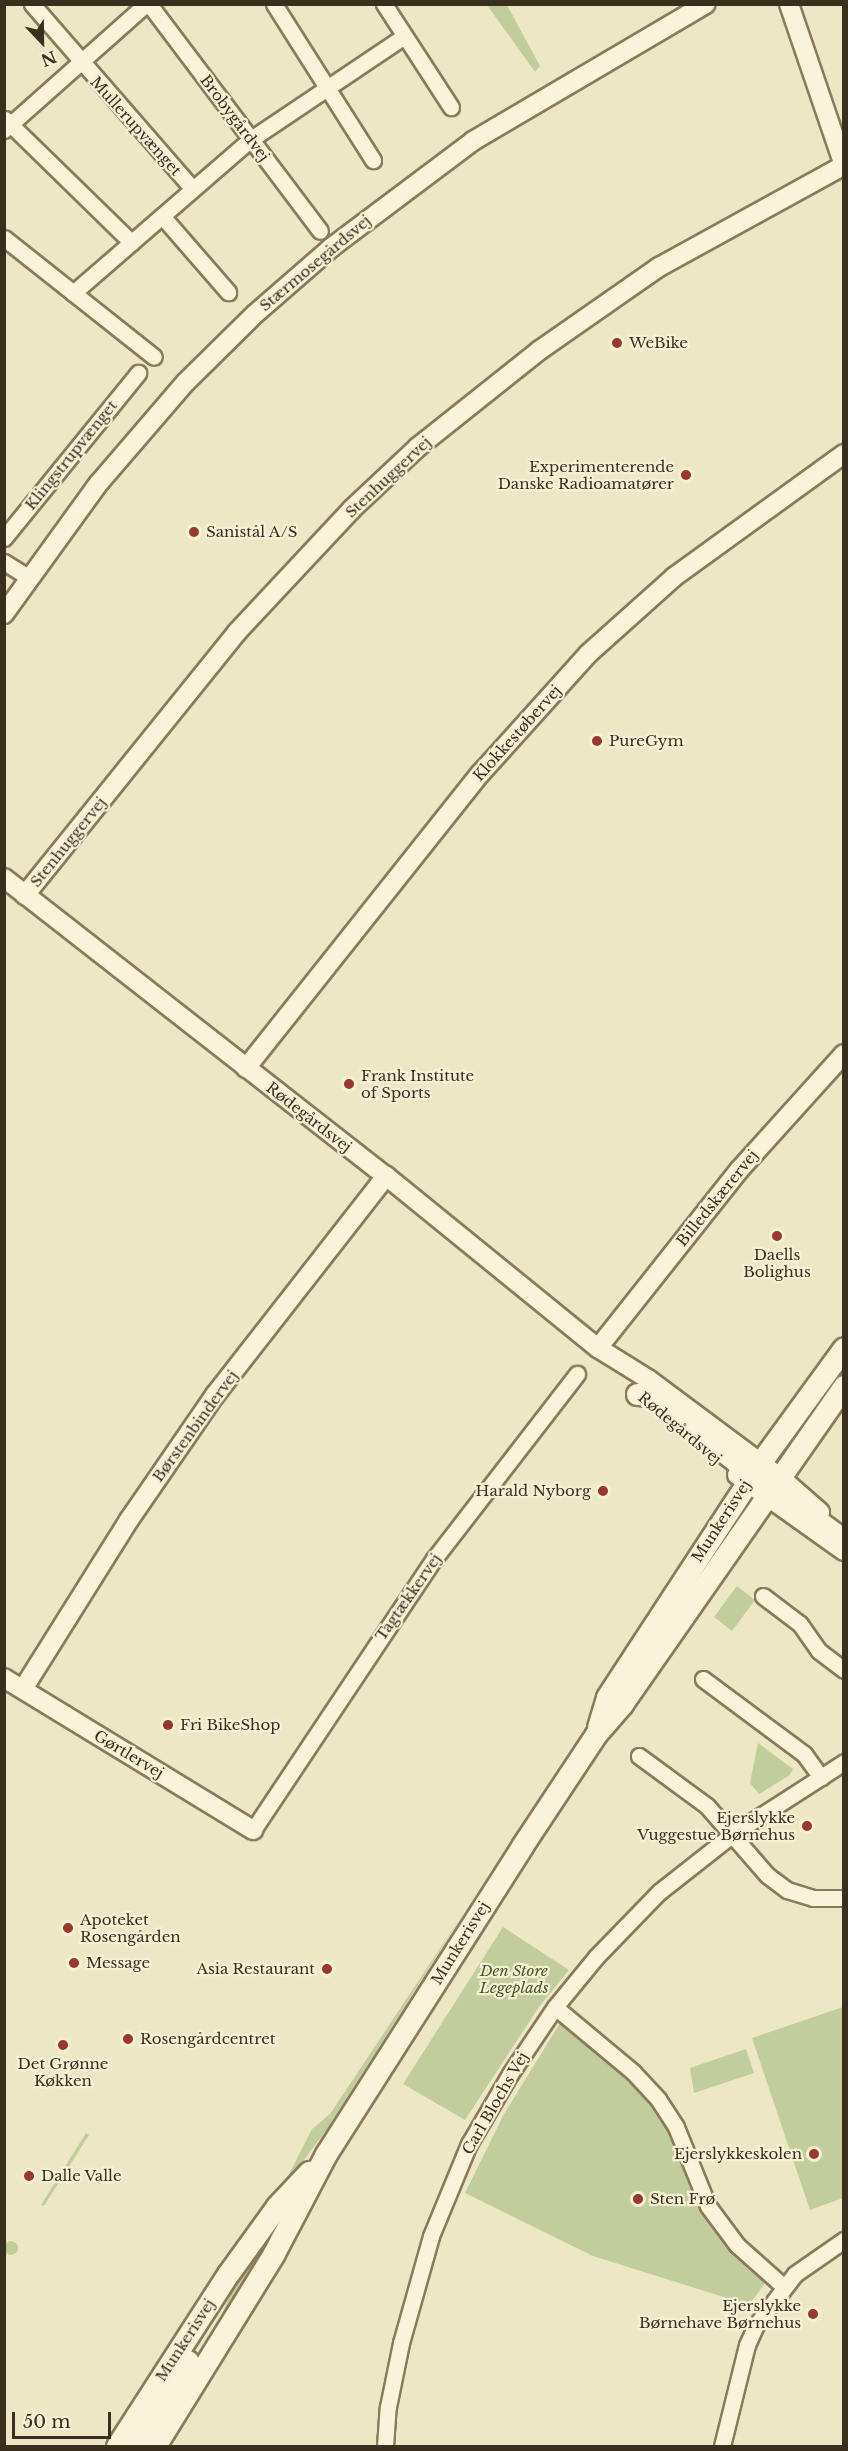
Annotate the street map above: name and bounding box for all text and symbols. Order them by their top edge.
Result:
north arrow [12,12,72,72]
text: N [38,47,59,71]
street label: Brobygårdvej [197,71,273,165]
street label: Mullerupvænget [87,73,185,179]
street label: Stærmosegårdsvej [256,211,374,315]
place label: WeBike [629,334,688,352]
marker: WeBike [610,336,624,350]
street label: Klingstrupvænget [21,397,121,513]
street label: Stenhuggervej [342,433,434,521]
place label: Experimenterende Danske Radioamatører [498,457,674,492]
marker: Experimenterende Danske Radioamatører [679,468,693,482]
place label: Sanistål A/S [206,523,298,541]
marker: Sanistål A/S [187,525,201,539]
street label: Klokkestøbervej [469,681,565,785]
place label: PureGym [609,732,683,750]
marker: PureGym [590,734,604,748]
street label: Stenhuggervej [26,794,110,890]
place label: Frank Institute of Sports [361,1066,474,1101]
marker: Frank Institute of Sports [342,1077,356,1091]
street label: Rødegårdsvej [263,1078,355,1156]
street label: Billedskærervej [673,1146,761,1250]
marker: Daells Bolighus [770,1229,784,1243]
place label: Daells Bolighus [743,1245,811,1280]
street label: Børstenbindervej [149,1367,241,1485]
street label: Rødegårdsvej [635,1388,725,1468]
street label: Munkerisvej [688,1476,754,1566]
place label: Harald Nyborg [476,1482,591,1500]
marker: Harald Nyborg [596,1484,610,1498]
street label: Tagtækkervej [371,1550,445,1644]
place label: Fri BikeShop [180,1716,280,1734]
marker: Fri BikeShop [161,1718,175,1732]
street label: Gørtlervej [91,1726,167,1782]
place label: Ejerslykke Vuggestue Børnehus [637,1808,795,1843]
marker: Ejerslykke Vuggestue Børnehus [800,1819,814,1833]
street label: Munkerisvej [427,1898,493,1988]
place label: Apoteket Rosengården [80,1910,181,1945]
marker: Apoteket Rosengården [61,1921,75,1935]
place label: Message [86,1954,150,1972]
marker: Message [67,1956,81,1970]
place label: Asia Restaurant [196,1960,315,1978]
park label: Den Store Legeplads [480,1961,548,1996]
marker: Asia Restaurant [320,1962,334,1976]
place label: Rosengårdcentret [140,2030,276,2048]
marker: Rosengårdcentret [121,2032,135,2046]
marker: Det Grønne Køkken [56,2038,70,2052]
street label: Carl Blochs Vej [458,2048,532,2158]
place label: Det Grønne Køkken [18,2054,108,2089]
place label: Ejerslykkeskolen [674,2145,802,2163]
marker: Ejerslykkeskolen [807,2147,821,2161]
place label: Dalle Valle [41,2167,122,2185]
marker: Dalle Valle [22,2169,36,2183]
place label: Sten Frø [650,2190,715,2208]
marker: Sten Frø [631,2192,645,2206]
street label: Munkerisvej [152,2295,218,2385]
place label: Ejerslykke Børnehave Børnehus [639,2296,801,2331]
marker: Ejerslykke Børnehave Børnehus [806,2307,820,2321]
scale bar [15,2400,114,2438]
text: 50 m [23,2411,71,2433]

